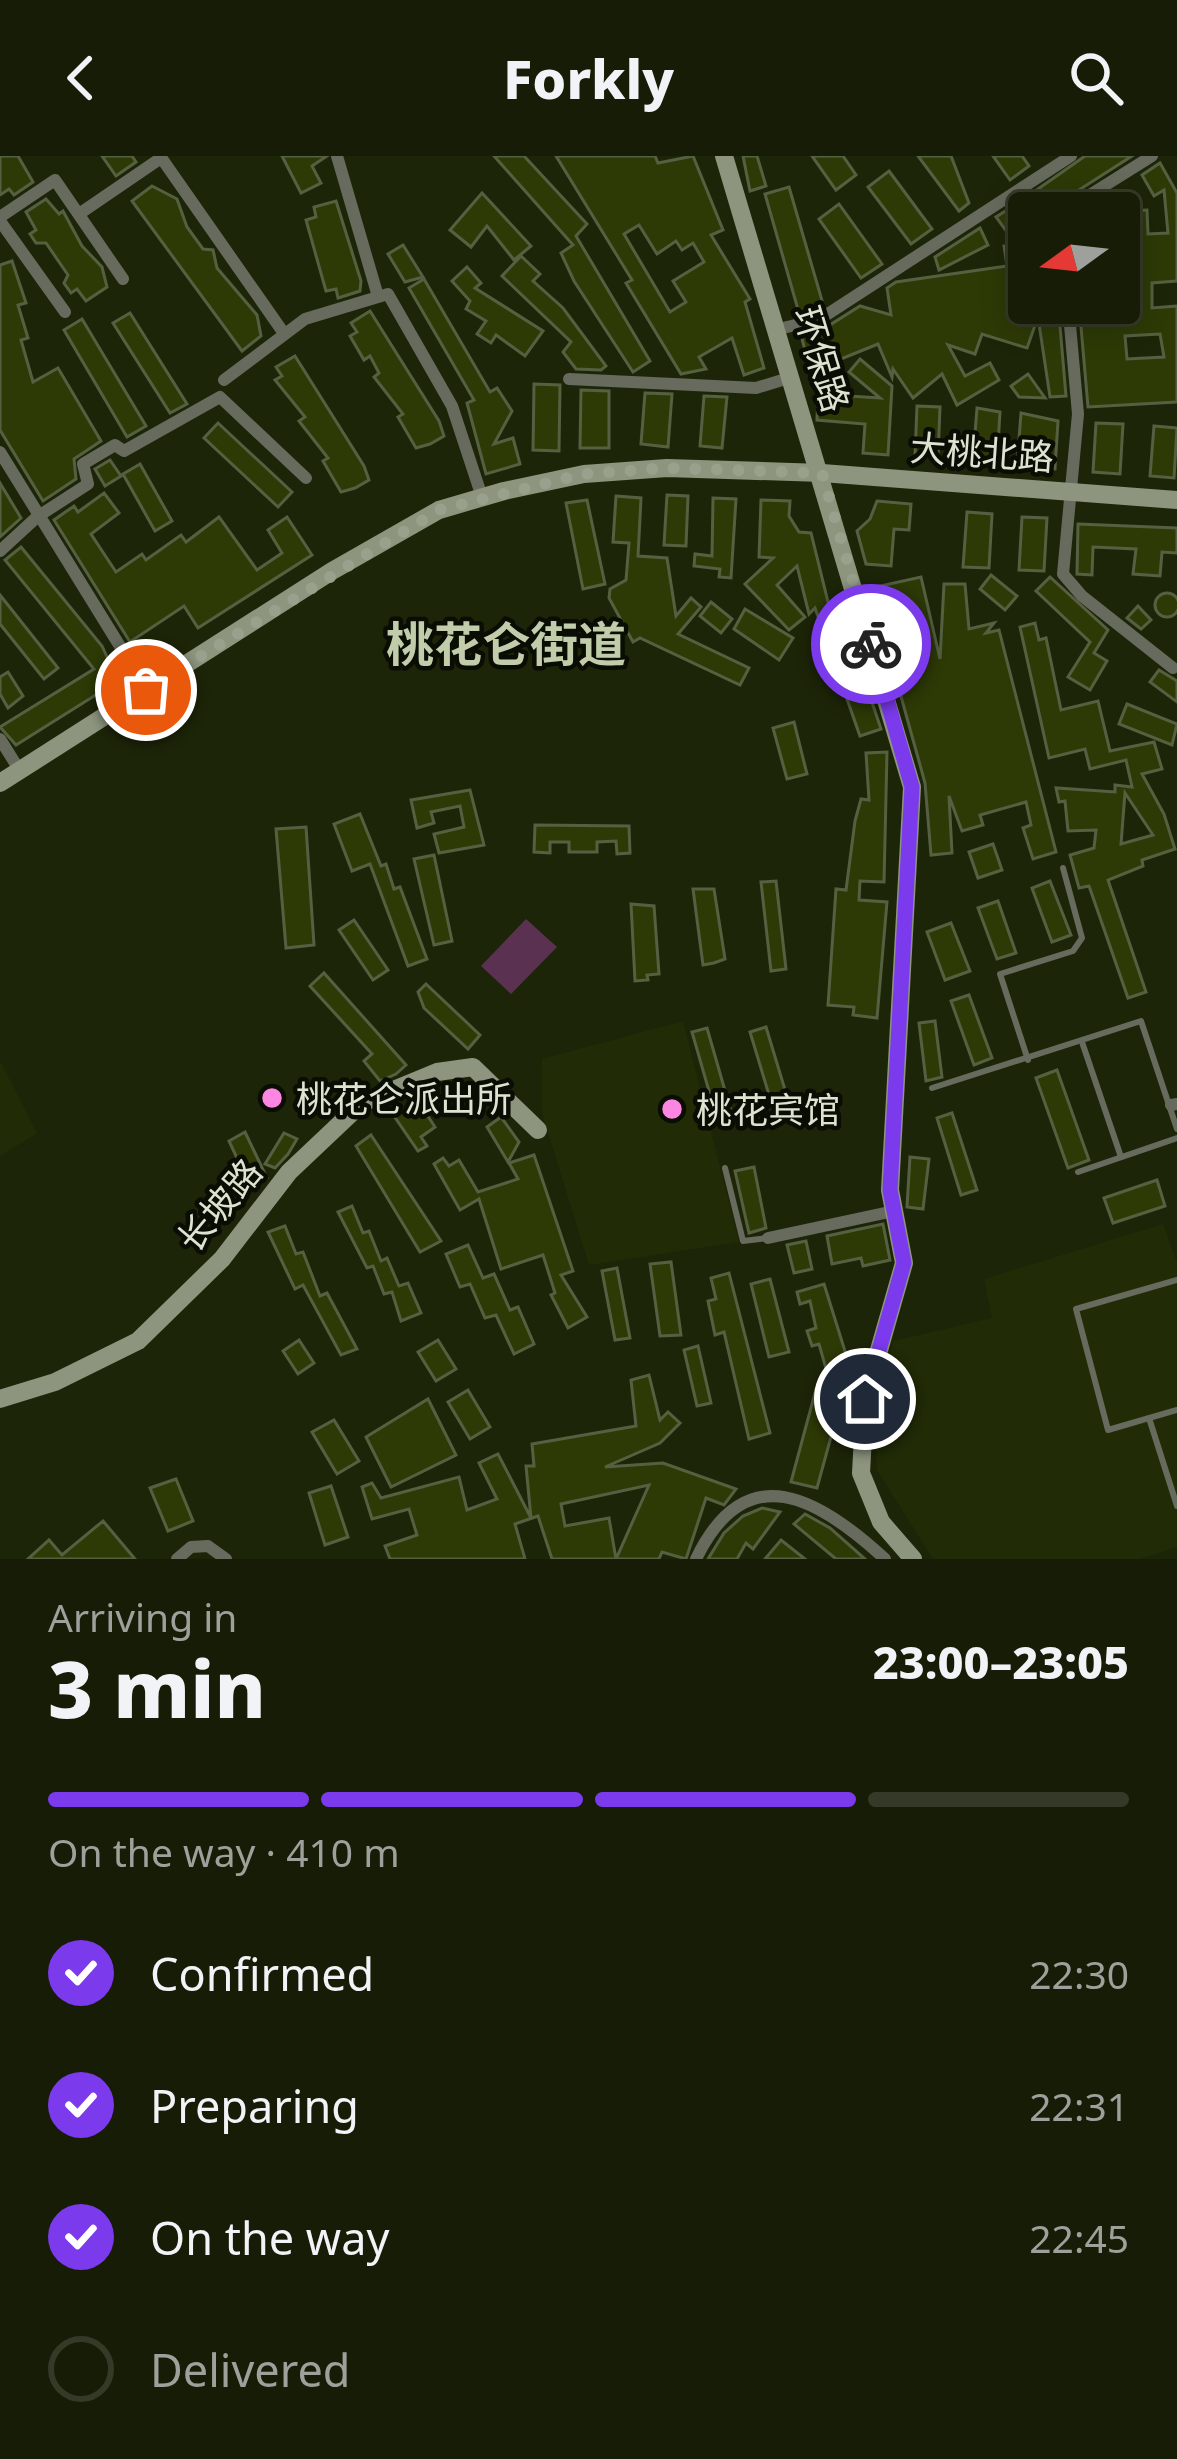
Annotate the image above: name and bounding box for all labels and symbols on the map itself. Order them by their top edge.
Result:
north arrow [1008,192,1140,324]
street label: 环保路 [783,300,861,418]
street label: 大桃北路 [908,423,1056,481]
courier [811,584,931,704]
district label: 桃花仑街道 [386,611,626,676]
pin [95,639,197,741]
place label: 桃花仑派出所 [296,1074,512,1123]
marker: 桃花仑派出所 [259,1085,285,1111]
place label: 桃花宾馆 [696,1085,840,1134]
marker: 桃花宾馆 [659,1096,685,1122]
street label: 长坡路 [166,1148,272,1262]
pin [814,1348,916,1450]

